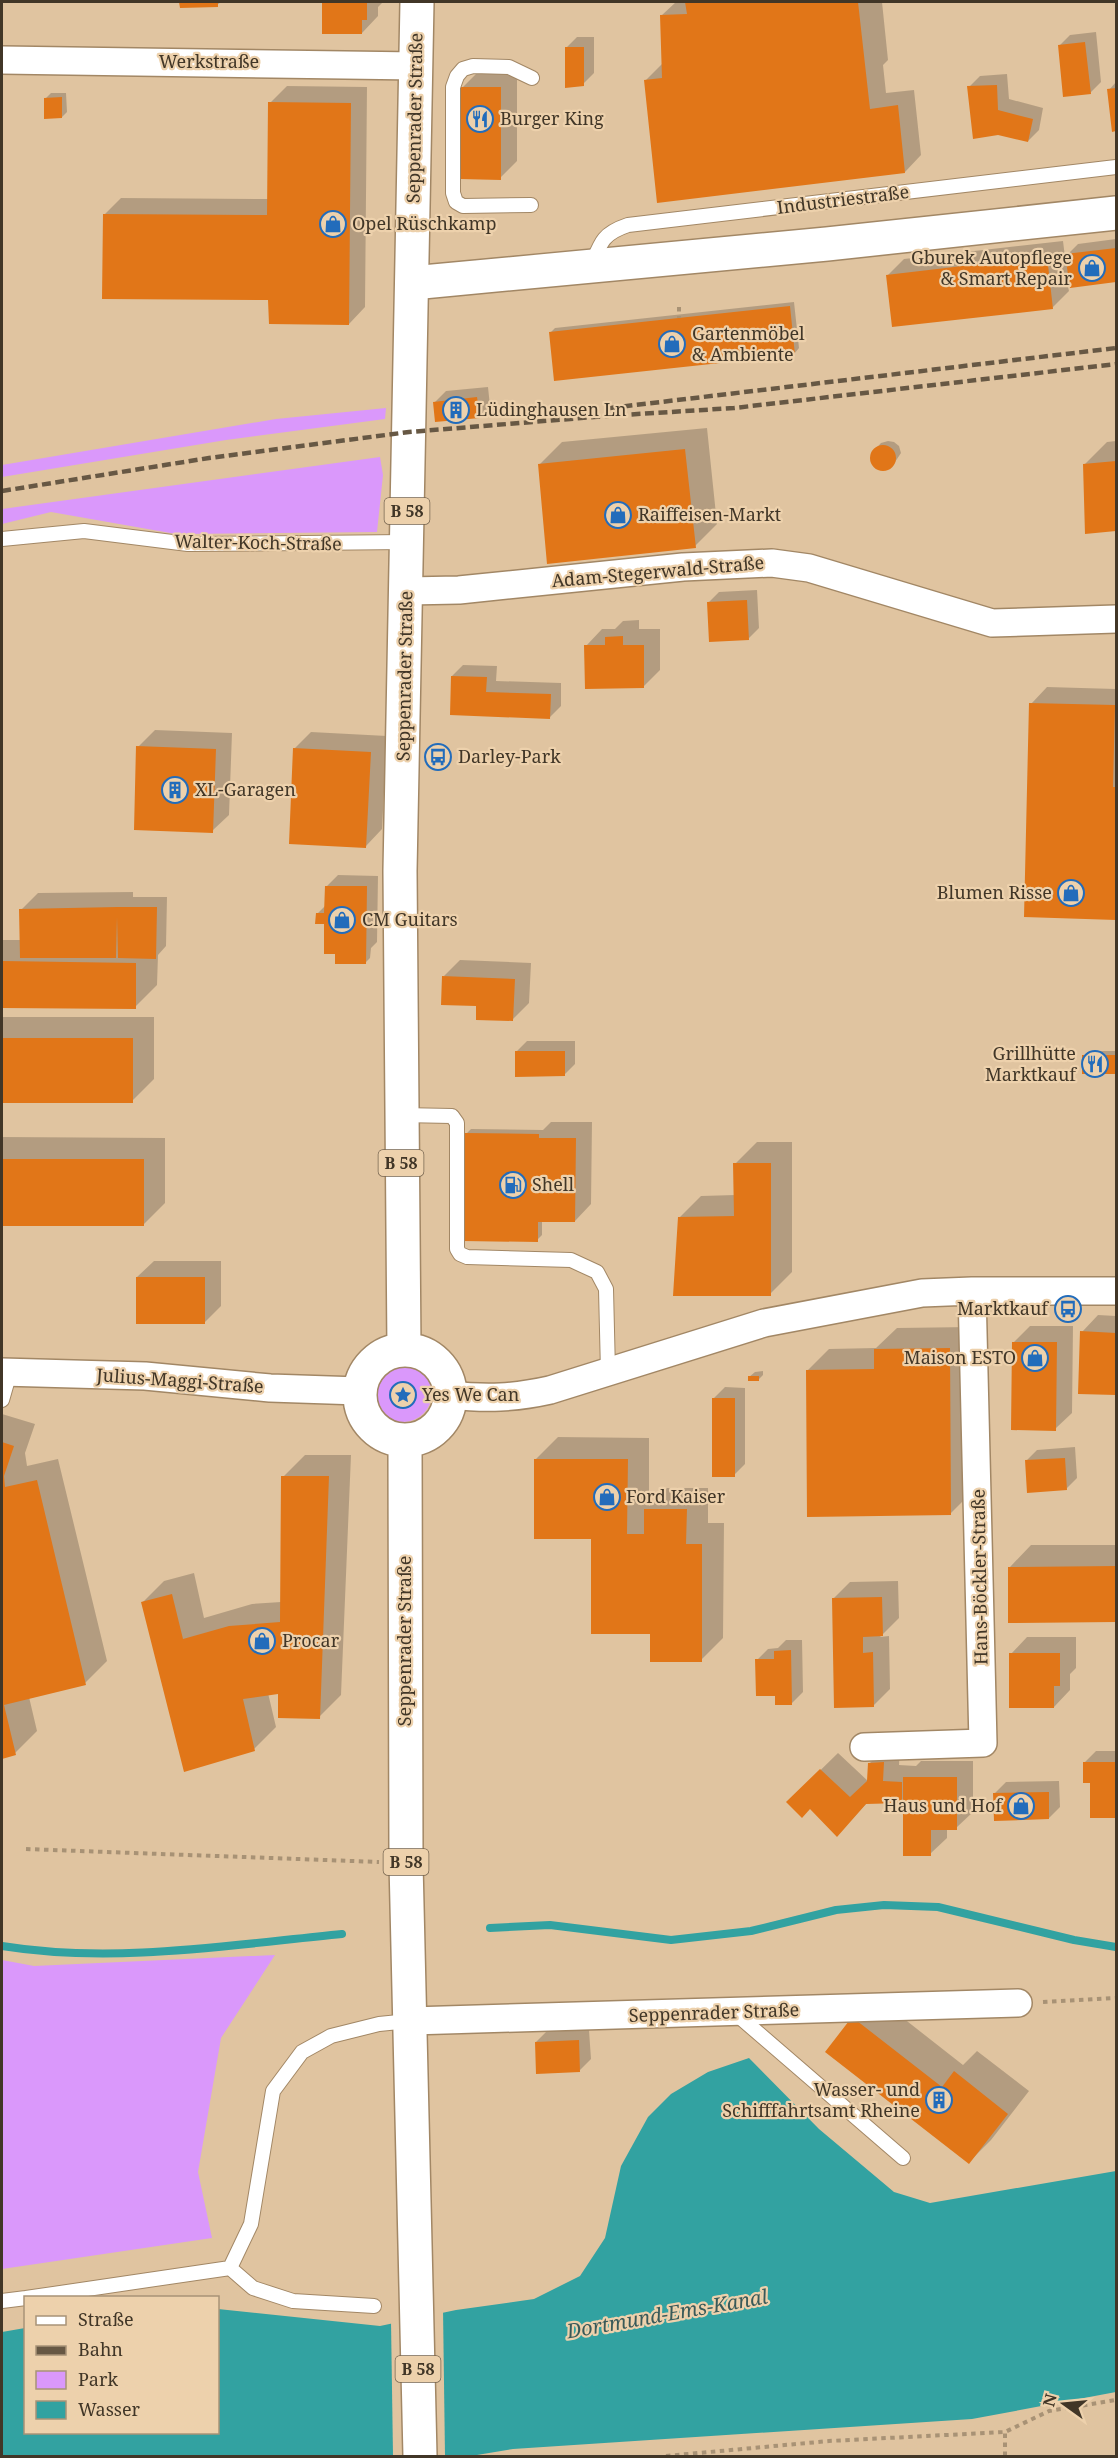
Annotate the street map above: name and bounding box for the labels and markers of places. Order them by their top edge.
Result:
restaurant icon: Burger King [465,104,495,134]
place label: Burger King [500,106,604,130]
shop icon: Opel Rüschkamp [318,209,348,239]
place label: Opel Rüschkamp [352,211,497,235]
place label: Gburek Autopflege & Smart Repair [911,245,1073,290]
shop icon: Gburek Autopflege & Smart Repair [1077,253,1107,283]
place label: Gartenmöbel & Ambiente [692,321,805,366]
shop icon: Gartenmöbel & Ambiente [657,329,687,359]
building icon: Lüdinghausen Ln [441,395,471,425]
place label: Lüdinghausen Ln [476,397,627,421]
shop icon: Raiffeisen-Markt [603,500,633,530]
place label: Raiffeisen-Markt [638,502,781,526]
bus stop icon: Darley-Park [423,742,453,772]
place label: Darley-Park [458,744,561,768]
building icon: XL-Garagen [160,775,190,805]
place label: XL-Garagen [195,777,296,801]
shop icon: Blumen Risse [1056,878,1086,908]
place label: Blumen Risse [937,880,1052,904]
shop icon: CM Guitars [327,905,357,935]
place label: CM Guitars [362,907,458,931]
place label: Grillhütte Marktkauf [985,1041,1077,1086]
restaurant icon: Grillhütte Marktkauf [1080,1049,1110,1079]
fuel station icon: Shell [498,1170,528,1200]
place label: Shell [532,1172,574,1196]
bus stop icon: Marktkauf [1053,1294,1083,1324]
place label: Marktkauf [957,1296,1049,1320]
shop icon: Maison ESTO [1020,1343,1050,1373]
place label: Maison ESTO [904,1345,1016,1369]
place icon: Yes We Can [388,1380,418,1410]
place label: Yes We Can [421,1382,520,1406]
shop icon: Ford Kaiser [592,1482,622,1512]
place label: Ford Kaiser [626,1484,726,1508]
shop icon: Procar [247,1626,277,1656]
place label: Procar [282,1628,340,1652]
shop icon: Haus und Hof [1006,1791,1036,1821]
place label: Haus und Hof [883,1793,1003,1817]
place label: Wasser- und Schifffahrtsamt Rheine [722,2077,920,2122]
building icon: Wasser- und Schifffahrtsamt Rheine [924,2085,954,2115]

